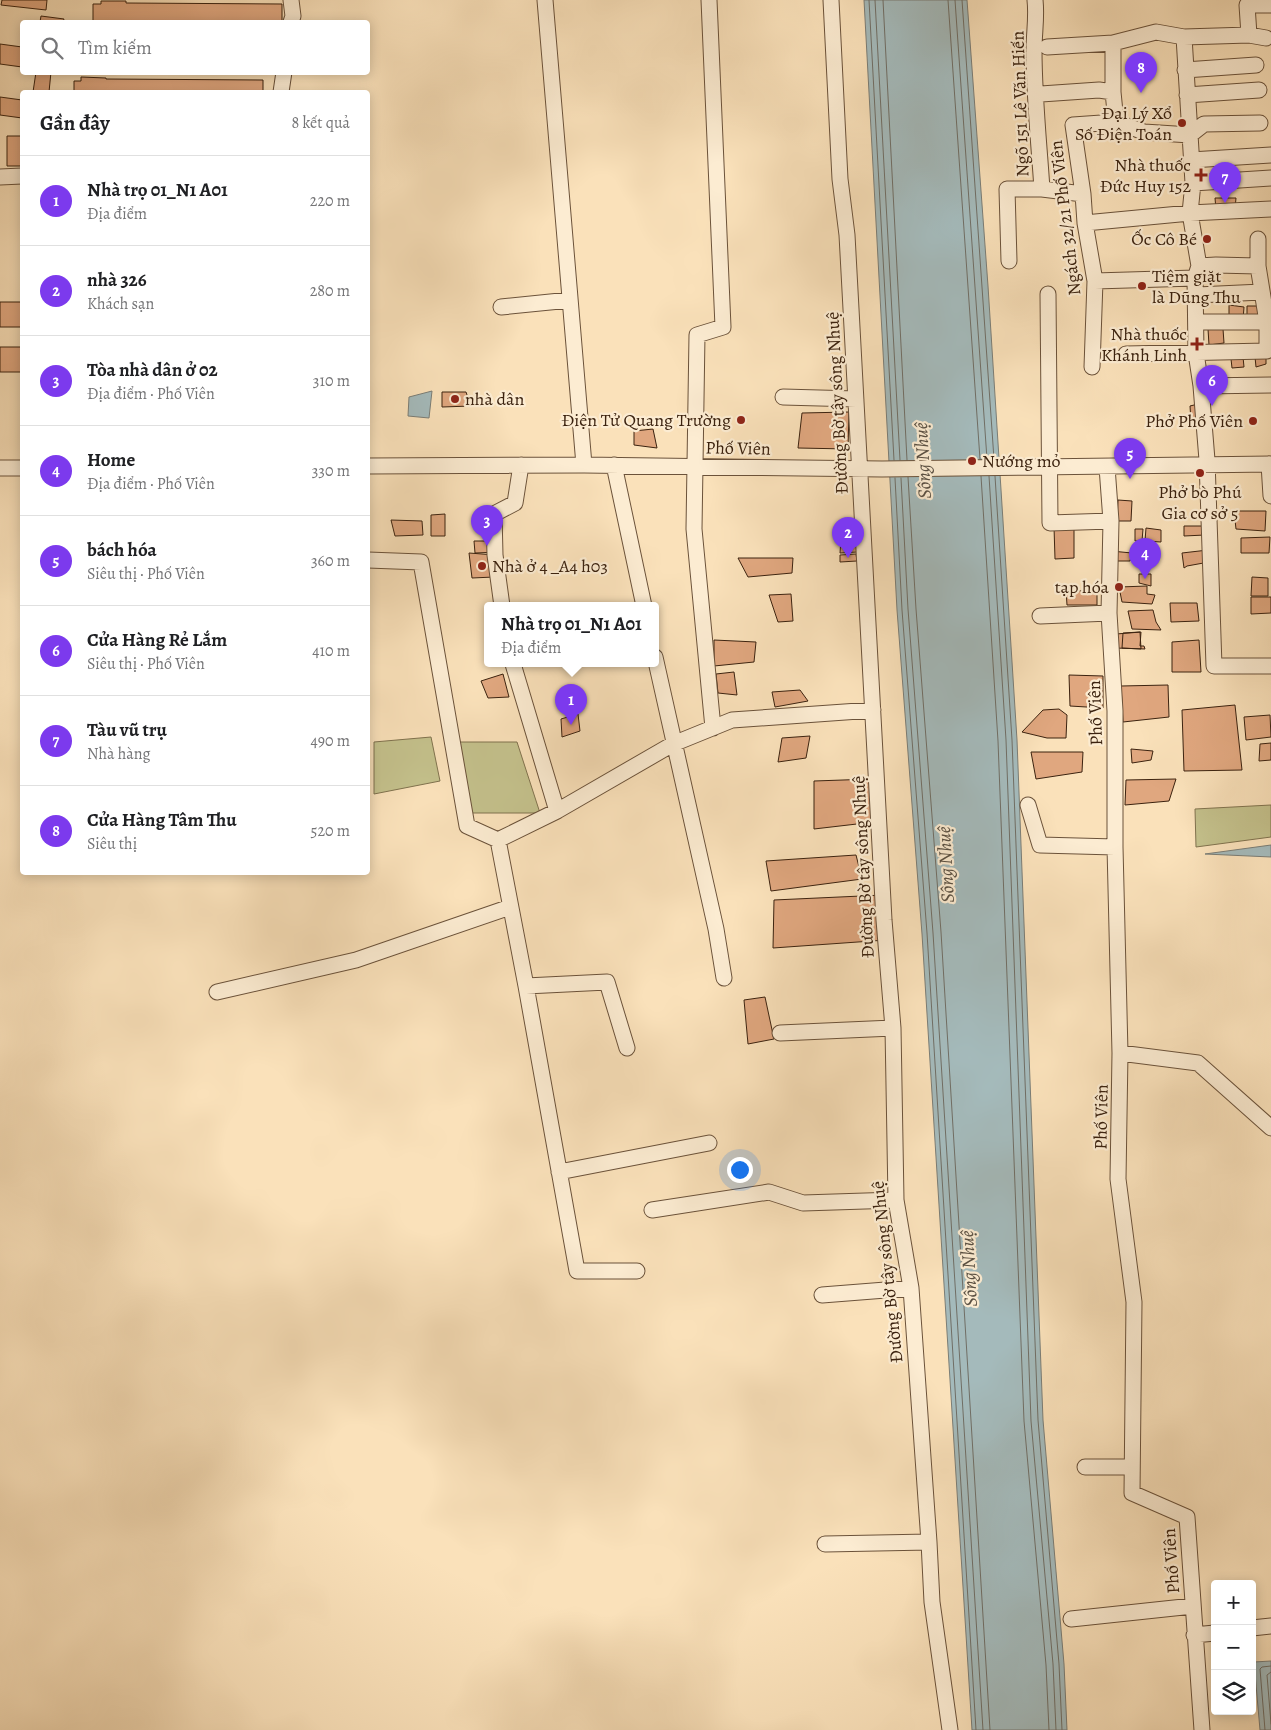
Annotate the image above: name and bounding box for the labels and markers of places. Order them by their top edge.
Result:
pin: 8 [1125,52,1157,93]
place label: Đại Lý Xổ Số Điện Toán [1075,101,1172,146]
marker: Đại Lý Xổ Số Điện Toán [1176,117,1188,129]
place label: Nhà thuốc Đức Huy 152 [1100,153,1191,198]
pin: 7 [1209,162,1241,203]
marker: Nhà thuốc Đức Huy 152 [1195,169,1207,181]
place label: Ốc Cô Bé [1131,227,1197,251]
marker: Ốc Cô Bé [1201,233,1213,245]
place label: Tiệm giặt là Dũng Thu [1152,264,1241,309]
marker: Tiệm giặt là Dũng Thu [1136,280,1148,292]
place label: Nhà thuốc Khánh Linh [1101,322,1187,367]
marker: Nhà thuốc Khánh Linh [1191,338,1203,350]
pin: 6 [1196,365,1228,406]
place label: nhà dân [465,387,524,411]
marker: nhà dân [449,393,461,405]
place label: Điện Tử Quang Trường [561,408,731,432]
place label: Phở Phố Viên [1145,409,1243,433]
marker: Điện Tử Quang Trường [735,414,747,426]
marker: Phở Phố Viên [1247,415,1259,427]
pin: 5 [1114,438,1146,479]
place label: Nướng mỏ [982,449,1061,473]
marker: Nướng mỏ [966,455,978,467]
marker: Phở bò Phú Gia cơ sở 5 [1194,467,1206,479]
place label: Phở bò Phú Gia cơ sở 5 [1158,480,1242,525]
pin: 3 [471,505,503,546]
pin: 2 [832,517,864,558]
pin: 4 [1129,538,1161,579]
place label: Nhà ở 4 _A4 h03 [492,554,608,578]
marker: Nhà ở 4 _A4 h03 [476,560,488,572]
place label: tạp hóa [1055,575,1110,599]
marker: tạp hóa [1113,581,1125,593]
pin: 1 [555,684,587,725]

